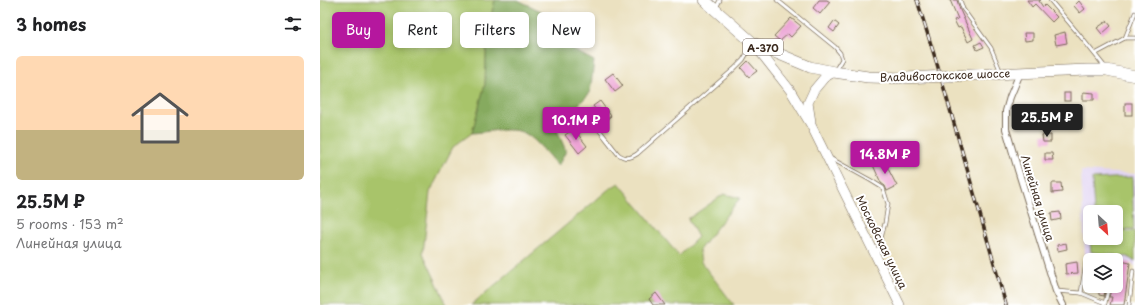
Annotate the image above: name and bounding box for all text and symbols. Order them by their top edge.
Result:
text: 3 homes [16,11,86,37]
chip: Buy [332,12,385,48]
chip: Rent [393,12,452,48]
chip: Filters [460,12,529,48]
chip: New [537,12,595,48]
icon: filters [282,13,304,35]
road number: А-370 [743,39,783,55]
street label: Владивостокское шоссе [880,64,1011,86]
icon: home [124,82,196,154]
pin: 25.5M ₽ [1010,104,1084,138]
pin: 10.1M ₽ [539,107,613,141]
text: 25.5M ₽ [1021,107,1073,126]
text: 10.1M ₽ [552,110,600,129]
pin: 14.8M ₽ [848,141,922,175]
text: 14.8M ₽ [859,144,911,163]
street label: Линейная улица [1017,153,1059,243]
text: 25.5M ₽ [16,188,85,214]
street label: Московская улица [852,192,912,292]
north arrow [1083,205,1123,245]
map controls [1083,205,1123,293]
text: 5 rooms · 153 m² [16,214,124,233]
text: Линейная улица [16,233,122,252]
button: layers [1083,253,1123,293]

